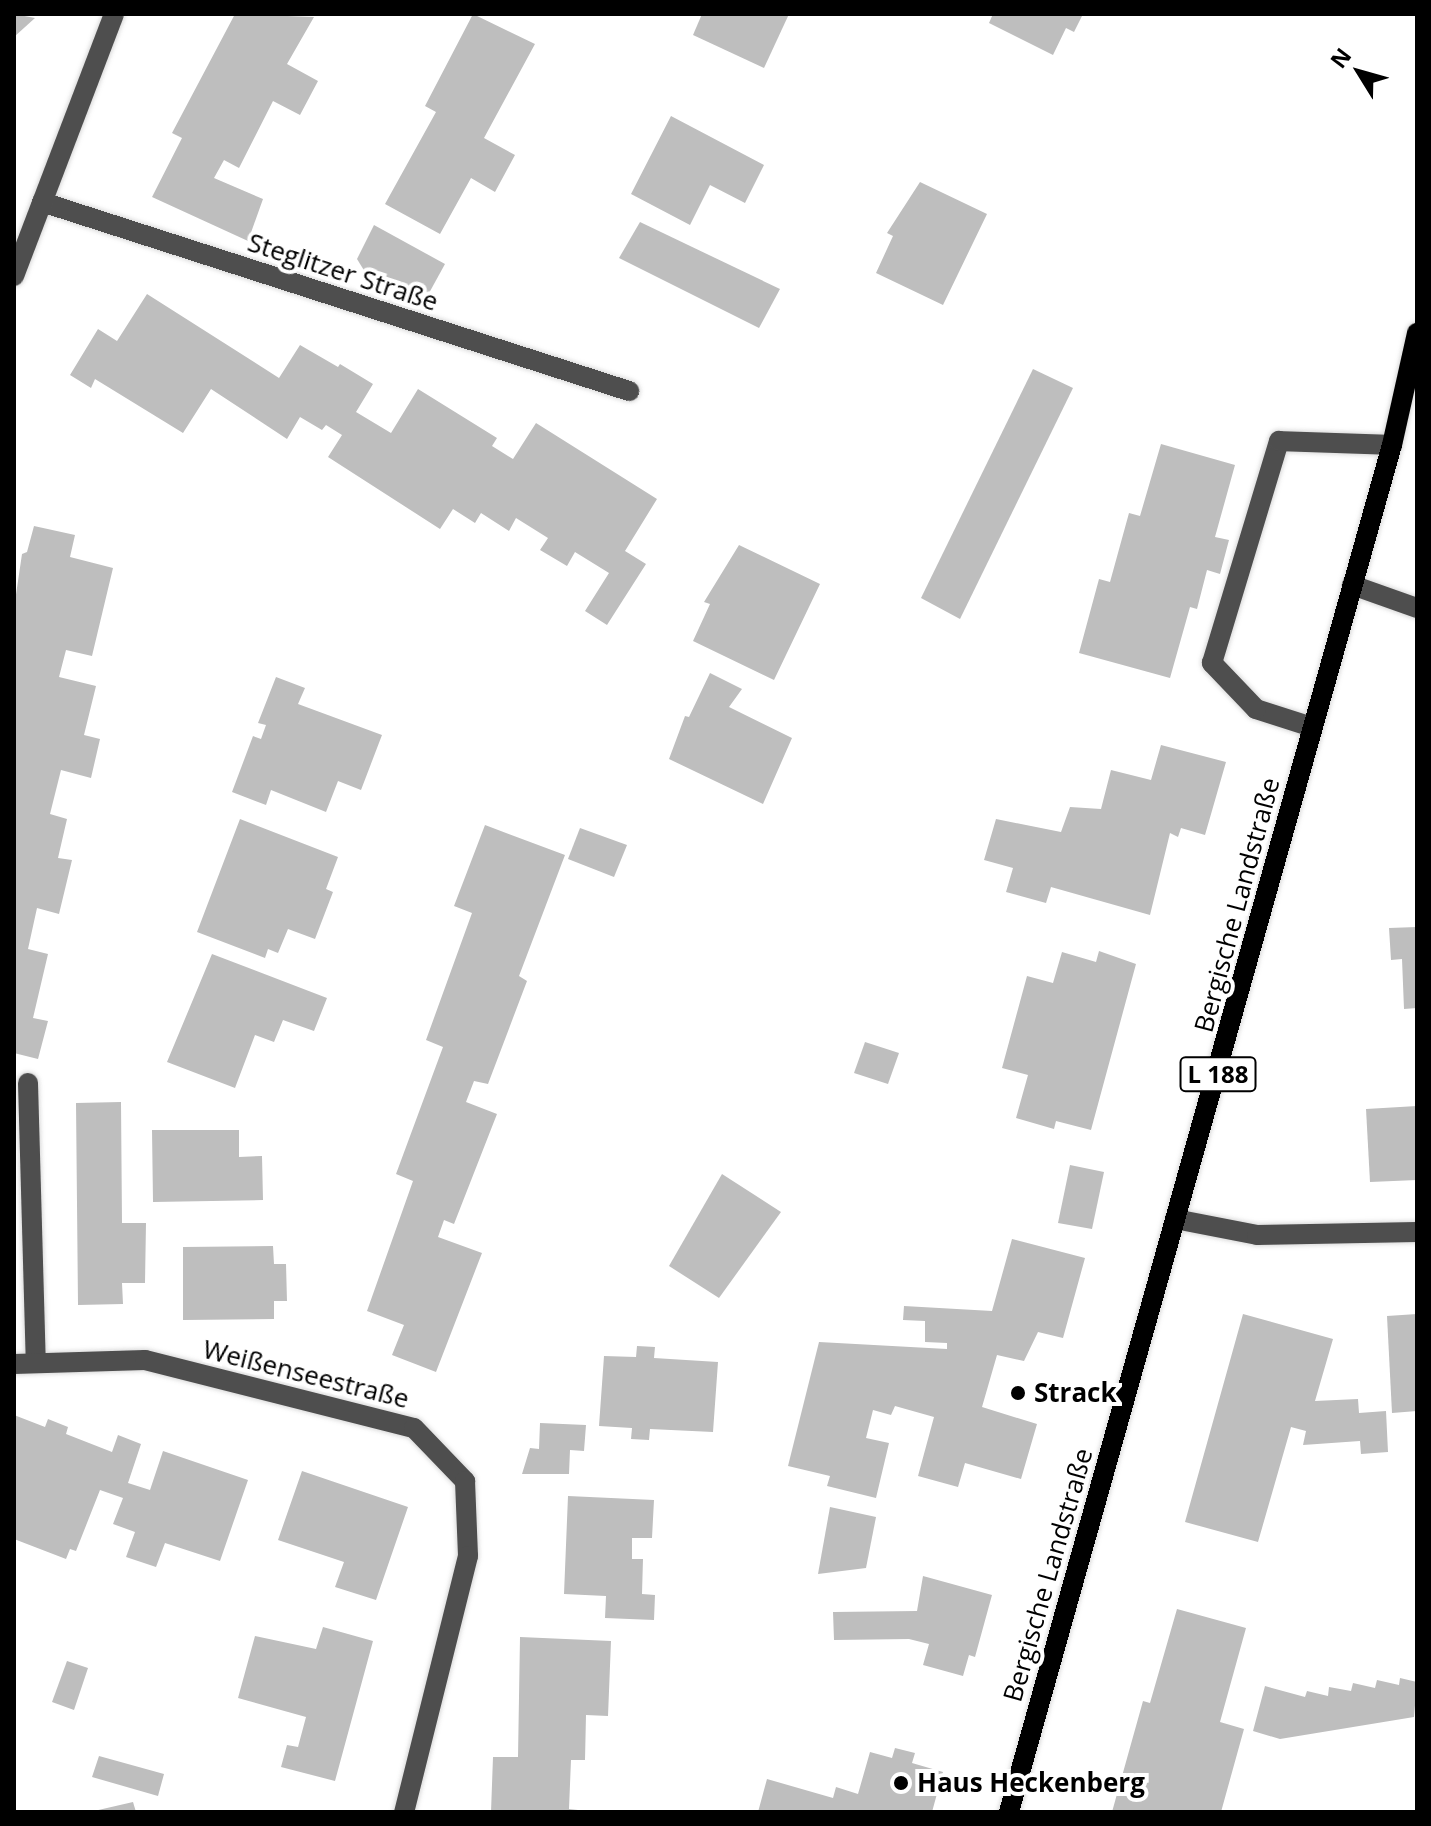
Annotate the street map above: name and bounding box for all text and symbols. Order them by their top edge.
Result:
north arrow [1319,32,1399,112]
text: N [1322,41,1357,74]
street label: Steglitzer Straße [244,227,442,317]
street label: Bergische Landstraße [1188,774,1286,1036]
road number: L 188 [1178,1054,1258,1094]
street label: Weißenseestraße [200,1333,412,1415]
place label: Strack [1034,1377,1117,1409]
marker: Strack [1009,1384,1027,1402]
street label: Bergische Landstraße [997,1445,1099,1705]
place label: Haus Heckenberg [917,1767,1145,1799]
marker: Haus Heckenberg [892,1774,910,1792]

